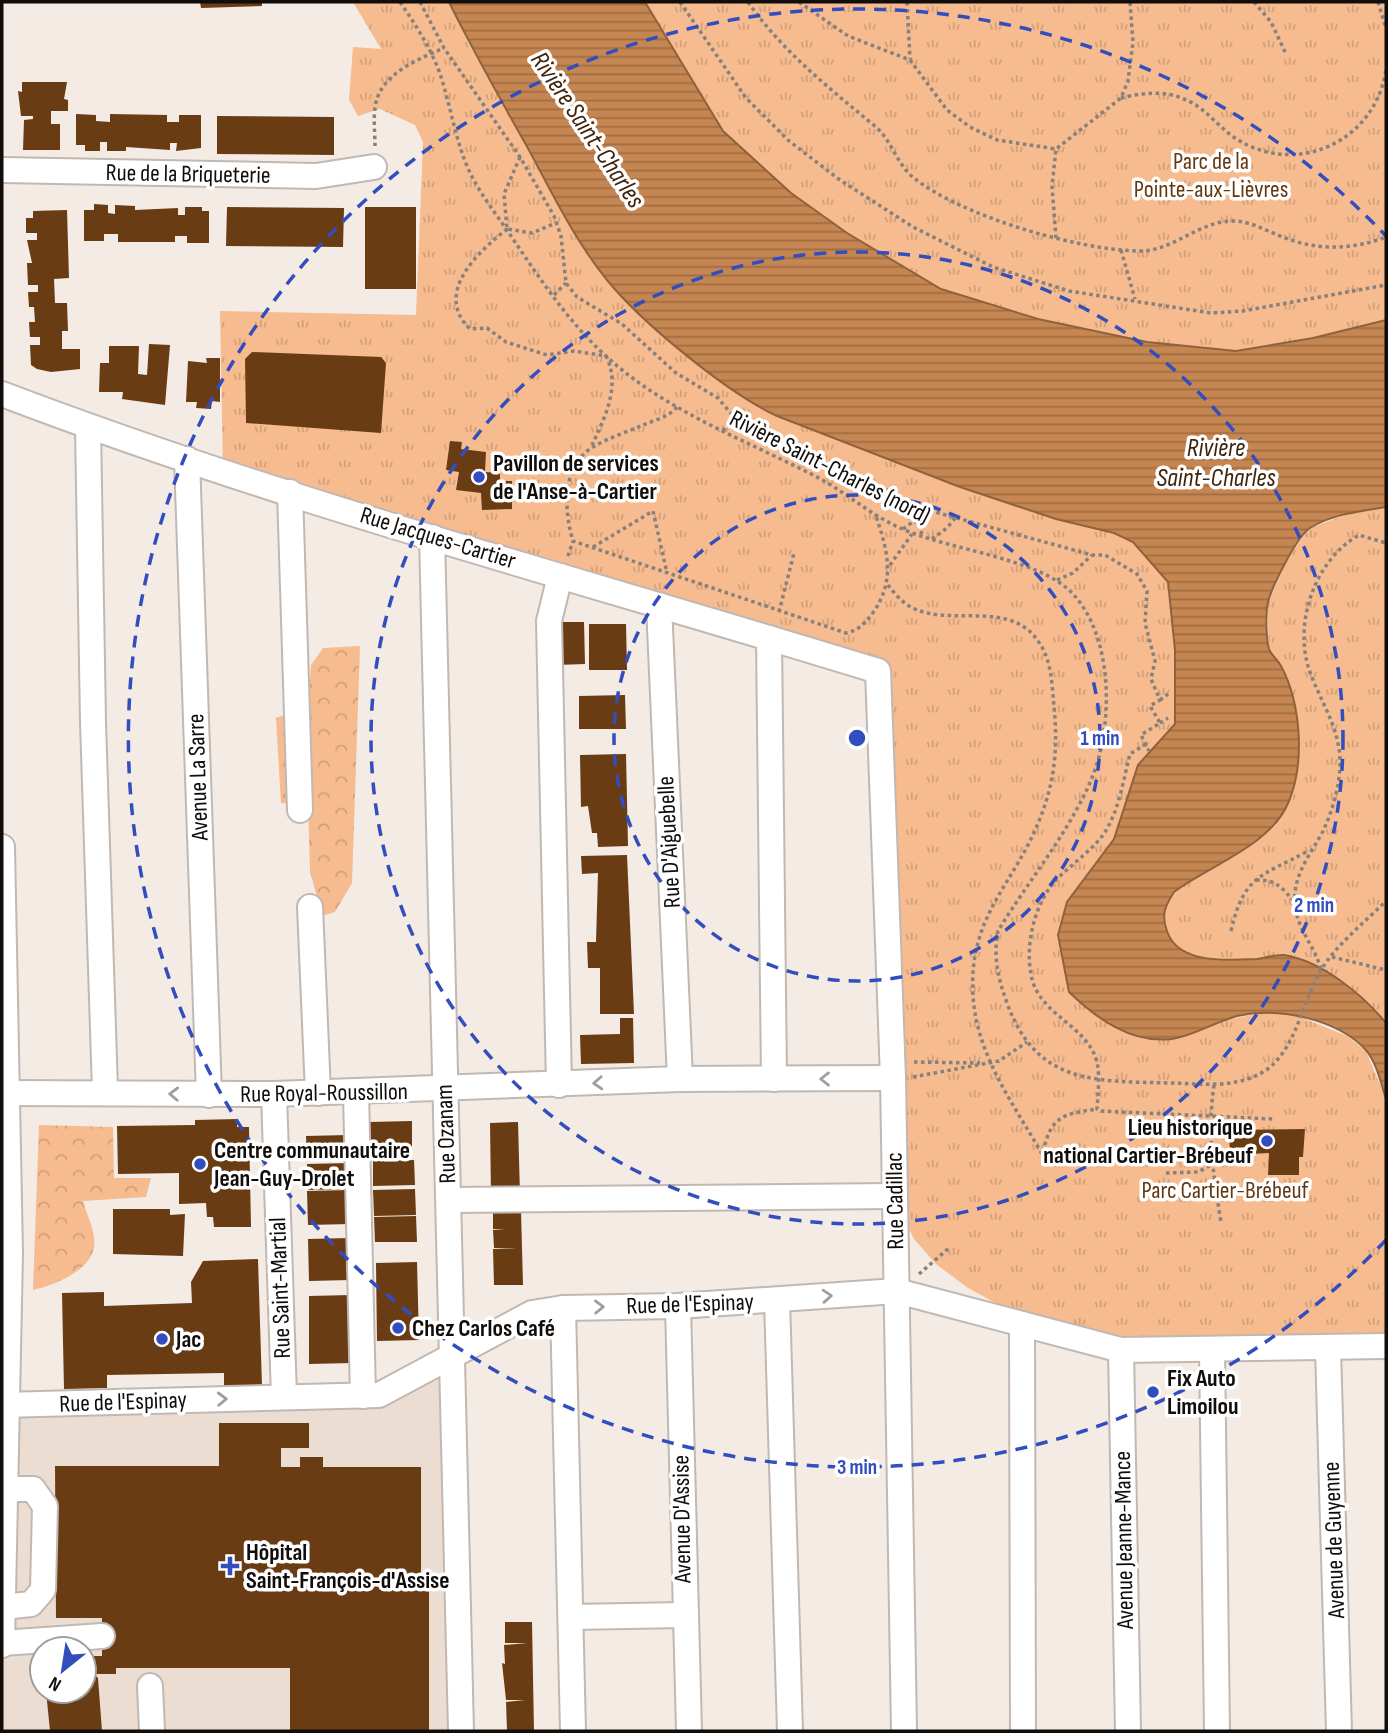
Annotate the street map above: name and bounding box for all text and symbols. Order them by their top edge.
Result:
water label: Rivière Saint-Charles [523,46,651,214]
park label: Parc de la Pointe-aux-Lièvres [1134,147,1288,204]
street label: Rue de la Briqueterie [105,158,271,190]
street label: Rivière Saint-Charles (nord) [725,404,935,530]
water label: Rivière Saint-Charles [1156,433,1276,494]
place label: Pavillon de services de l'Anse-à-Cartier [493,449,659,506]
marker: Pavillon de services de l'Anse-à-Cartier [471,469,487,485]
street label: Rue Jacques-Cartier [357,501,519,575]
street label: Avenue La Sarre [181,713,215,842]
centre of rings [845,726,869,750]
text: 1 min [1080,726,1120,751]
street label: Rue D'Aiguebelle [651,775,687,909]
text: 2 min [1294,893,1334,918]
one-way arrow [819,1071,830,1087]
one-way arrow [592,1076,603,1091]
street label: Rue Royal-Roussillon [240,1077,408,1109]
street label: Rue Ozanam [430,1084,462,1184]
one-way arrow [169,1086,180,1101]
place label: Lieu historique national Cartier-Brébeuf [1043,1113,1254,1170]
marker: Lieu historique national Cartier-Brébeuf [1259,1133,1275,1149]
place label: Centre communautaire Jean-Guy-Drolet [213,1136,410,1193]
street label: Rue Cadillac [880,1152,910,1250]
marker: Centre communautaire Jean-Guy-Drolet [192,1156,208,1172]
park label: Parc Cartier-Brébeuf [1141,1176,1310,1205]
street label: Rue Saint-Martial [263,1217,297,1359]
street label: Rue de l'Espinay [626,1287,754,1321]
one-way arrow [821,1289,832,1304]
one-way arrow [595,1299,605,1315]
place label: Chez Carlos Café [412,1314,555,1343]
marker: Chez Carlos Café [390,1320,406,1336]
place label: Jac [175,1325,201,1354]
marker: Jac [154,1331,170,1347]
place label: Fix Auto Limoilou [1167,1364,1238,1421]
marker: Fix Auto Limoilou [1145,1384,1161,1400]
street label: Rue de l'Espinay [59,1385,187,1419]
one-way arrow [217,1391,228,1407]
street label: Avenue Jeanne-Mance [1108,1451,1140,1630]
street label: Avenue D'Assise [666,1455,698,1584]
text: 3 min [837,1455,877,1480]
street label: Avenue de Guyenne [1317,1461,1351,1620]
place label: Hôpital Saint-François-d'Assise [246,1538,449,1595]
marker: Hôpital Saint-François-d'Assise [220,1556,240,1576]
north arrow [28,1635,98,1705]
text: N [45,1671,65,1696]

